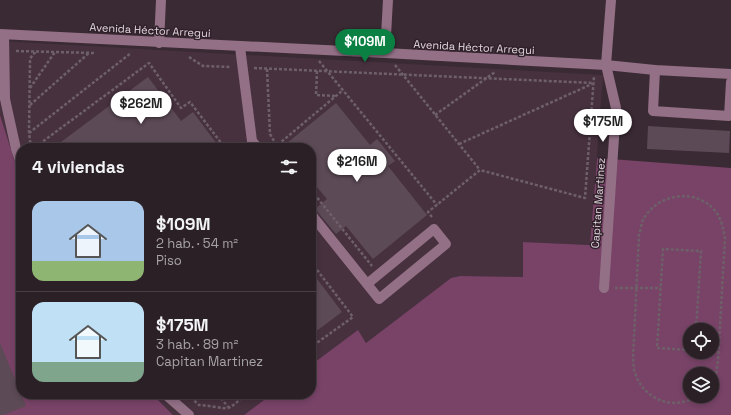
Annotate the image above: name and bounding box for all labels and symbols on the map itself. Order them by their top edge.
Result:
street label: Avenida Héctor Arregui [89,20,211,40]
pin: $109M [337,29,393,63]
street label: Avenida Héctor Arregui [413,37,535,57]
pin: $262M [113,91,169,125]
pin: $175M [575,109,631,143]
pin: $216M [329,149,385,183]
street label: Capitan Martinez [588,157,608,249]

